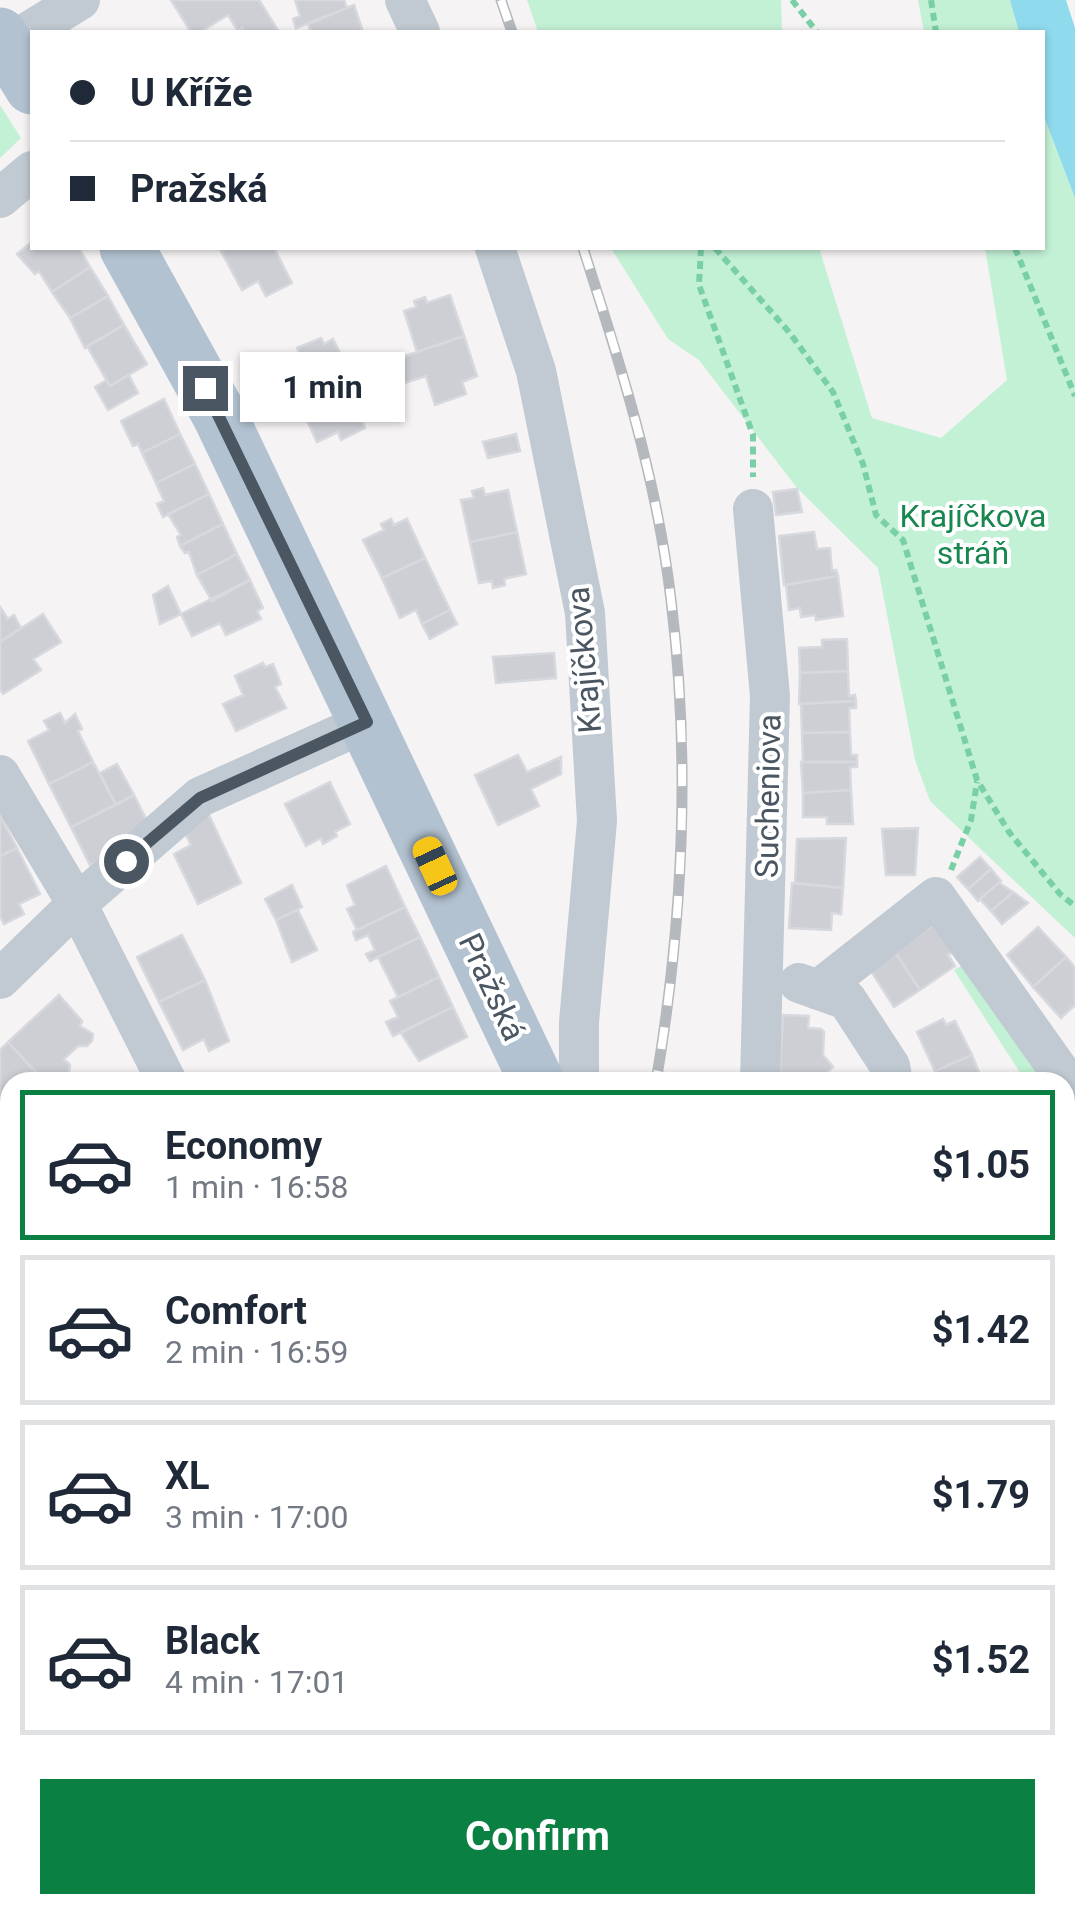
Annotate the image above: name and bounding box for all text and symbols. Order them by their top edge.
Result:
text: U Kříže [130,71,253,115]
text: Pražská [130,167,268,211]
callout: 1 min [240,353,405,423]
route end [183,366,228,411]
text: 1 min [282,368,363,406]
park label: Krajíčkova stráň [900,497,1046,572]
street label: Krajíčkova [559,585,609,735]
street label: Sucheniova [748,714,788,878]
car [409,832,461,900]
route start [104,839,149,884]
street label: Pražská [451,927,533,1047]
icon: car [45,1120,135,1210]
text: Economy [165,1124,322,1168]
text: $1.05 [932,1143,1030,1187]
text: 1 min · 16:58 [165,1168,348,1206]
icon: car [45,1285,135,1375]
text: Comfort [165,1289,307,1333]
text: $1.42 [932,1308,1030,1352]
text: 2 min · 16:59 [165,1333,348,1371]
icon: car [45,1450,135,1540]
text: XL [165,1454,210,1498]
text: $1.79 [932,1473,1030,1517]
text: 3 min · 17:00 [165,1498,348,1536]
icon: car [45,1615,135,1705]
text: Black [165,1619,260,1663]
text: $1.52 [932,1638,1030,1682]
text: 4 min · 17:01 [165,1663,348,1701]
button: Confirm [40,1779,1035,1894]

